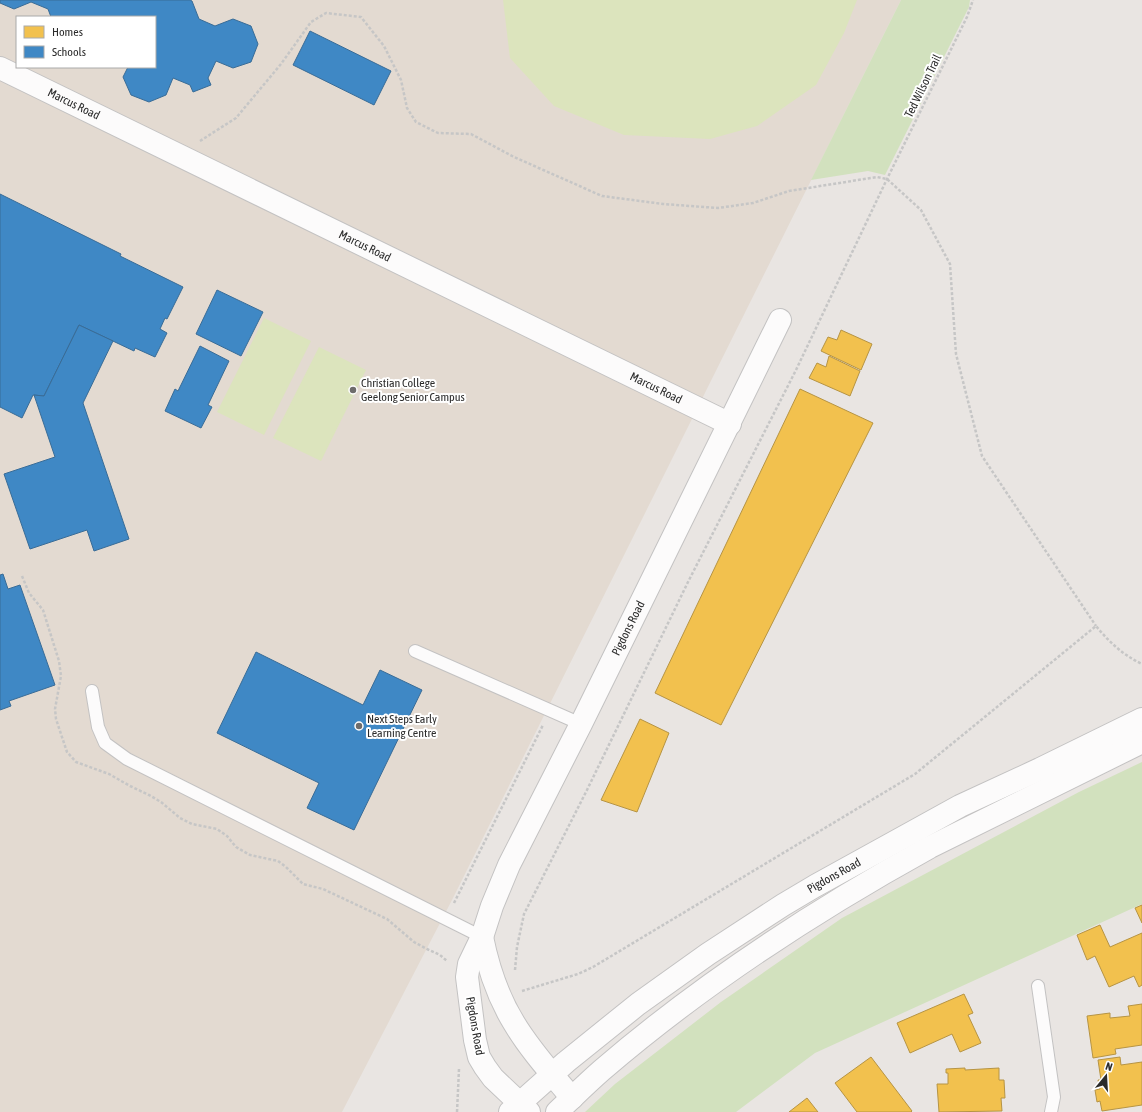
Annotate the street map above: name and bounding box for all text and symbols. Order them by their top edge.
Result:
legend [16,16,156,68]
text: Homes [52,25,83,39]
text: Schools [52,45,86,59]
street label: Ted Wilson Trail [902,51,945,120]
street label: Marcus Road [45,85,102,123]
street label: Marcus Road [337,227,393,265]
street label: Marcus Road [628,369,685,407]
place label: Christian College Geelong Senior Campus [361,376,465,404]
marker: Christian College Geelong Senior Campus [348,385,358,395]
street label: Pigdons Road [609,598,648,658]
place label: Next Steps Early Learning Centre [367,712,437,740]
marker: Next Steps Early Learning Centre [354,721,364,731]
street label: Pigdons Road [805,855,863,896]
street label: Pigdons Road [463,996,487,1056]
north arrow [1086,1056,1126,1096]
text: N [1104,1060,1114,1073]

